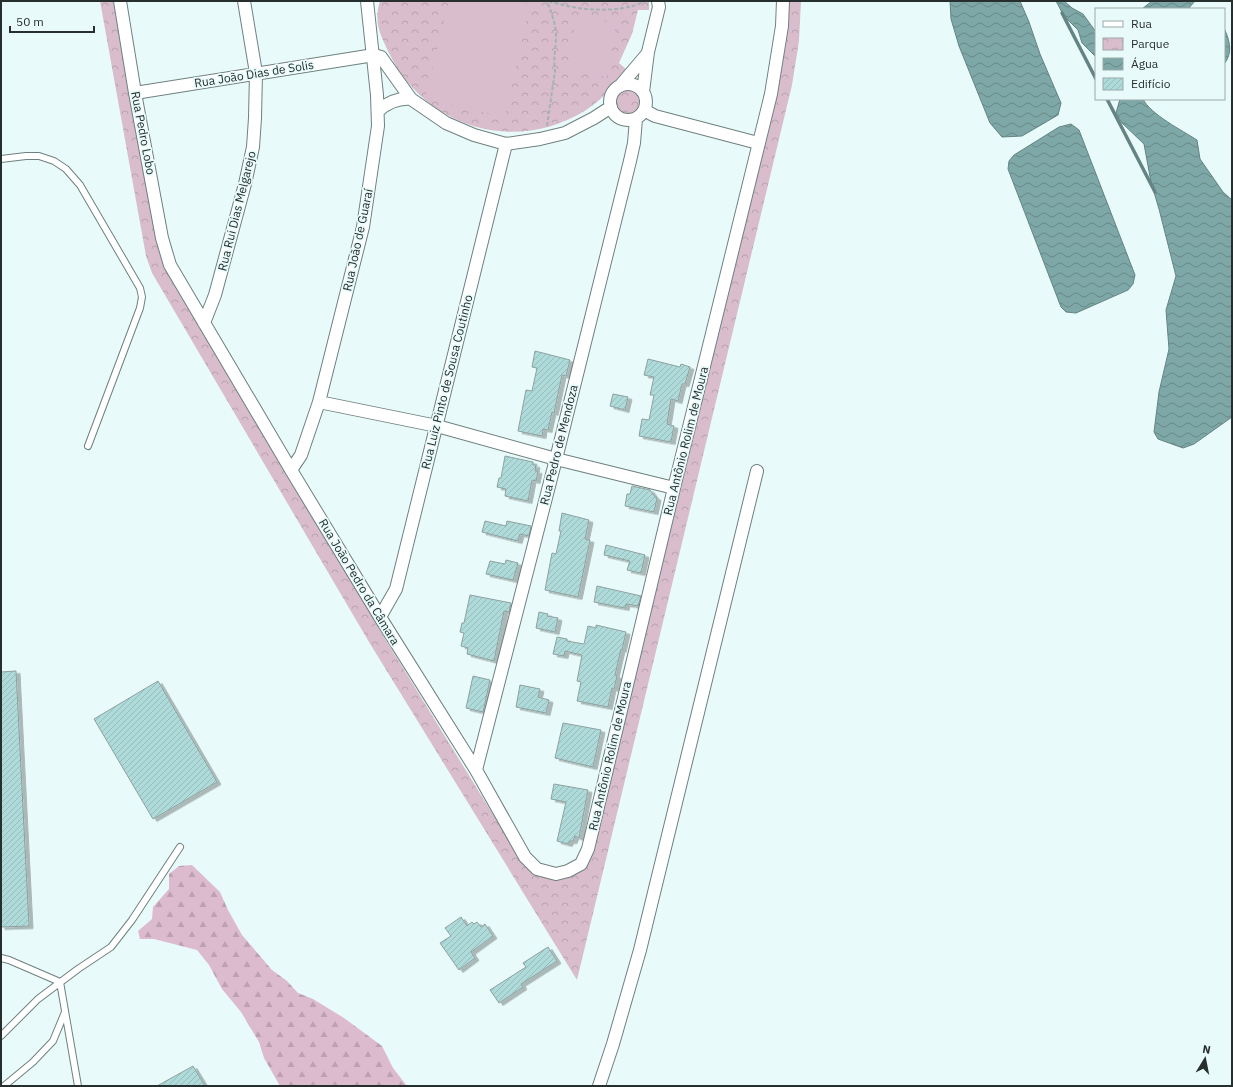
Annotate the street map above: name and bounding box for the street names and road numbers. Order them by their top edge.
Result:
street label: Rua João Dias de Solis [193,57,315,90]
street label: Rua Pedro Lobo [128,90,159,176]
street label: Rua Rui Dias Melgarejo [214,149,259,272]
street label: Rua João de Guaraí [339,187,376,292]
street label: Rua Luiz Pinto de Sousa Coutinho [418,293,476,471]
street label: Rua Antônio Rolim de Moura [660,364,711,517]
street label: Rua Pedro de Mendoza [536,383,581,507]
street label: Rua João Pedro da Câmara [316,516,403,648]
street label: Rua Antônio Rolim de Moura [585,679,634,832]

